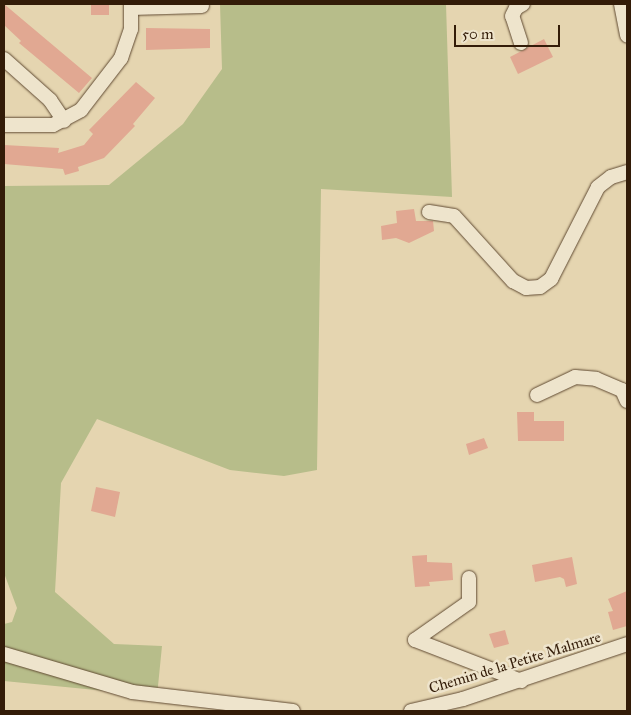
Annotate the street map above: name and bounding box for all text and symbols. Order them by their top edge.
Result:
scale bar [456,15,562,47]
text: 50 m [462,25,494,43]
street label: Chemin de la Petite Malmare [427,628,603,698]

